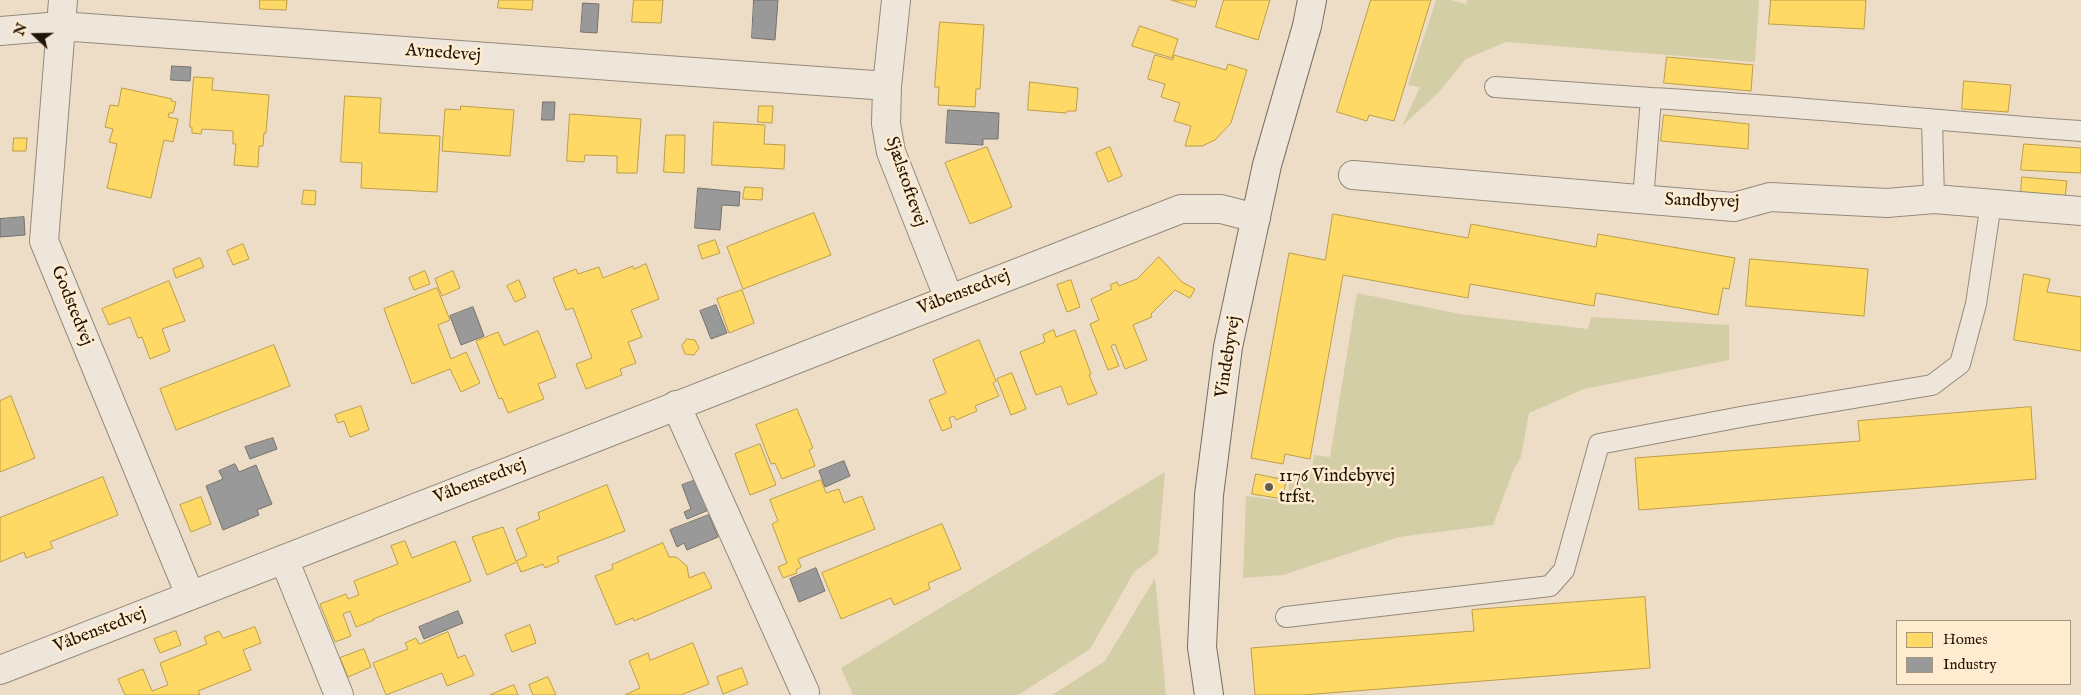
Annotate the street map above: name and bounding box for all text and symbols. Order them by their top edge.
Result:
north arrow [10,10,60,60]
text: N [10,21,32,39]
street label: Avnedevej [404,41,482,67]
street label: Sjælstoftevej [880,134,930,230]
street label: Sandbyvej [1664,190,1740,214]
street label: Godstedvej [45,263,97,349]
street label: Våbenstedvej [915,265,1013,321]
street label: Vindebyvej [1212,314,1246,400]
street label: Våbenstedvej [431,454,529,510]
place label: 1176 Vindebyvej trfst. [1279,466,1395,508]
marker: 1176 Vindebyvej trfst. [1263,481,1275,493]
street label: Våbenstedvej [51,603,149,659]
legend [1896,620,2071,685]
text: Homes [1943,630,1987,649]
text: Industry [1943,655,1997,674]

